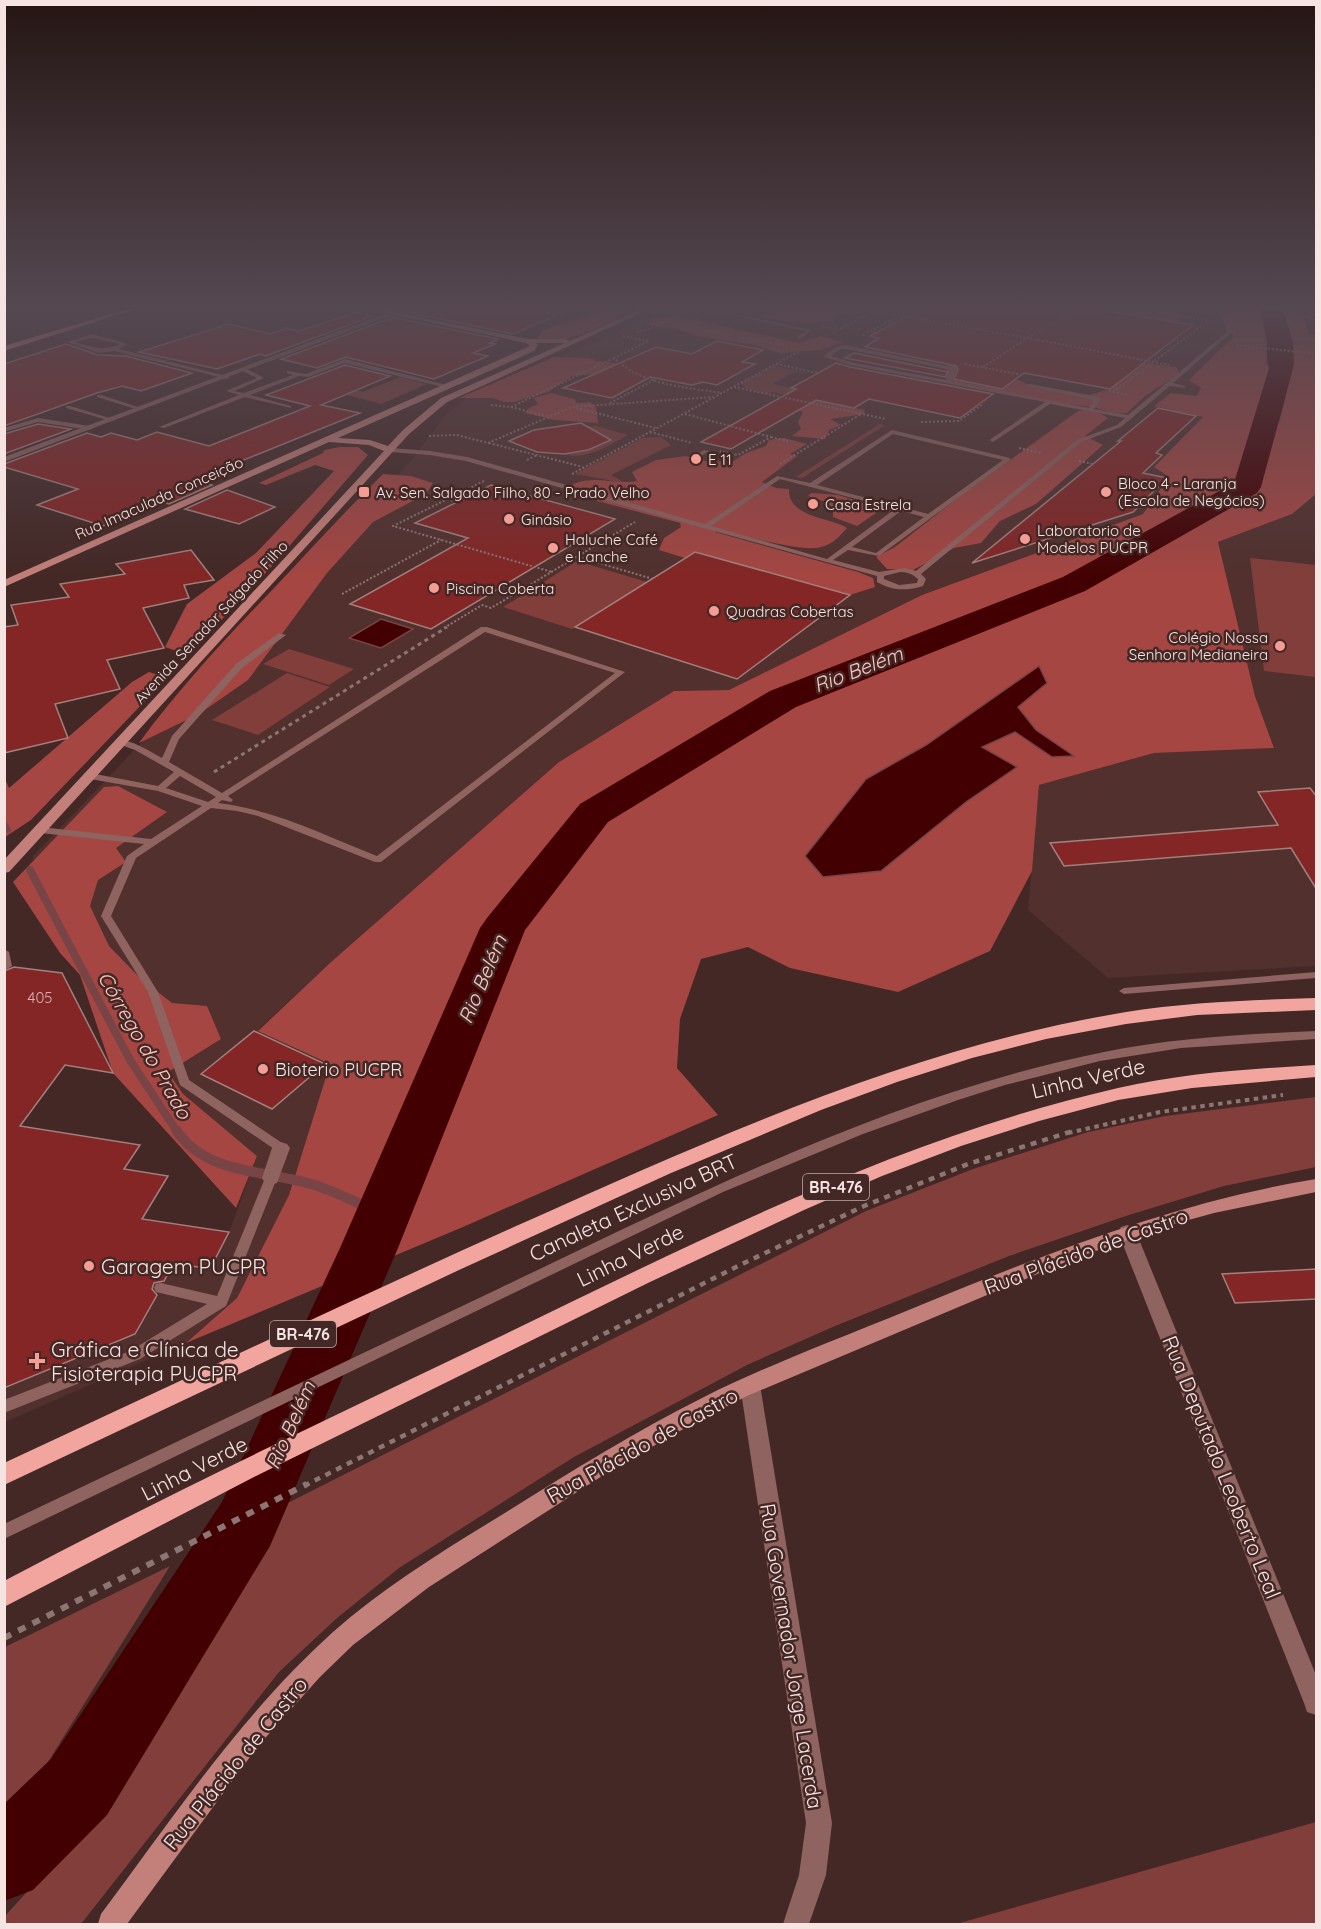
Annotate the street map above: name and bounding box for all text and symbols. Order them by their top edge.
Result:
place label: E 11 [708,450,732,469]
street label: Rua Imaculada Conceição [72,452,246,544]
marker: E 11 [689,452,703,466]
place label: Bloco 4 - Laranja (Escola de Negócios) [1118,474,1265,510]
place label: Av. Sen. Salgado Filho, 80 - Prado Velho [376,483,650,502]
marker: Av. Sen. Salgado Filho, 80 - Prado Velho [357,485,371,499]
marker: Bloco 4 - Laranja (Escola de Negócios) [1099,485,1113,499]
place label: Casa Estrela [825,495,911,514]
marker: Casa Estrela [806,497,820,511]
place label: Ginásio [521,510,572,529]
marker: Ginásio [502,512,516,526]
place label: Laboratorio de Modelos PUCPR [1037,521,1148,557]
place label: Haluche Café e Lanche [565,530,658,566]
marker: Laboratorio de Modelos PUCPR [1018,532,1032,546]
street label: Avenida Senador Salgado Filho [130,536,292,708]
marker: Haluche Café e Lanche [546,541,560,555]
place label: Piscina Coberta [446,579,554,598]
marker: Piscina Coberta [427,581,441,595]
place label: Quadras Cobertas [726,602,854,621]
marker: Quadras Cobertas [707,604,721,618]
place label: Colégio Nossa Senhora Medianeira [1129,628,1268,664]
marker: Colégio Nossa Senhora Medianeira [1273,639,1287,653]
water label: Rio Belém [810,640,907,697]
water label: Rio Belém [452,930,512,1027]
water label: Córrego do Prado [93,967,198,1124]
house number: 405 [27,988,53,1007]
street label: Linha Verde [1029,1052,1147,1104]
place label: Bioterio PUCPR [275,1058,402,1081]
marker: Bioterio PUCPR [256,1062,270,1076]
street label: Canaleta Exclusiva BRT [525,1147,741,1267]
road number: BR-476 [803,1174,869,1200]
street label: Rua Plácido de Castro [981,1202,1191,1300]
street label: Linha Verde [572,1218,688,1292]
place label: Garagem PUCPR [101,1253,266,1279]
marker: Garagem PUCPR [82,1259,96,1273]
road number: BR-476 [270,1321,336,1347]
street label: Rua Deputado Leoberto Leal [1157,1332,1287,1602]
place label: Gráfica e Clínica de Fisioterapia PUCPR [51,1336,239,1386]
marker: Gráfica e Clínica de Fisioterapia PUCPR [28,1352,46,1370]
water label: Rio Belém [260,1377,321,1473]
street label: Rua Plácido de Castro [542,1382,742,1508]
street label: Linha Verde [137,1430,251,1506]
street label: Rua Governador Jorge Lacerda [755,1501,829,1811]
street label: Rua Plácido de Castro [157,1671,313,1855]

